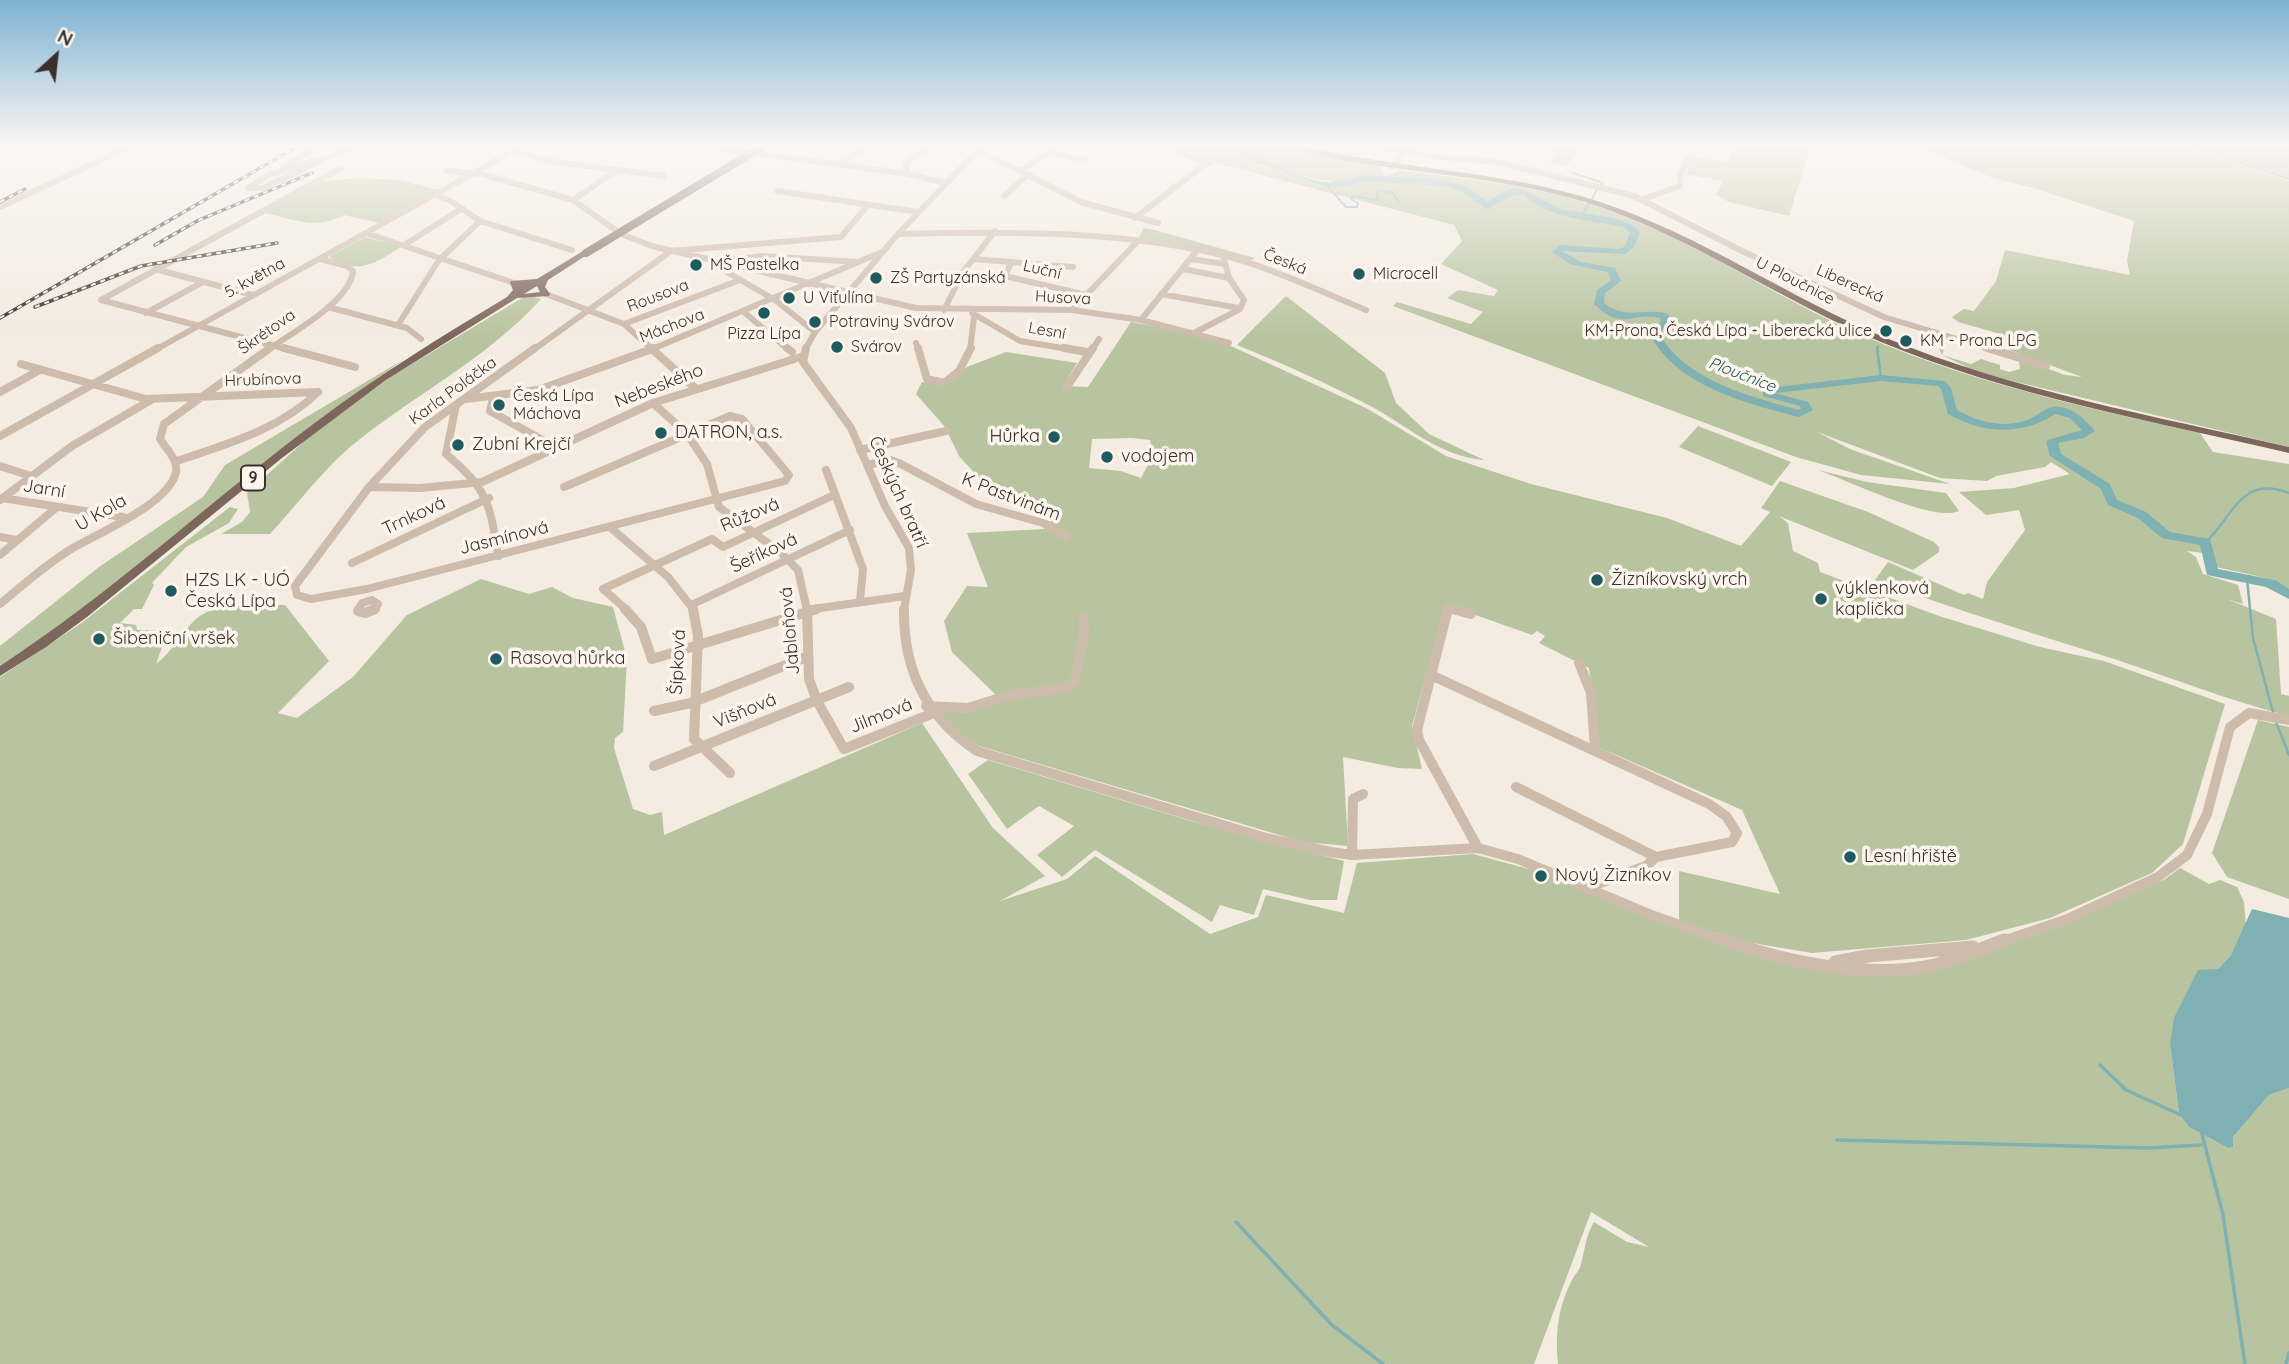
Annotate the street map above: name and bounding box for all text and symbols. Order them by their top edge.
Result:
north arrow [21,21,91,91]
text: N [54,23,77,51]
street label: Česká [1260,245,1310,279]
street label: U Ploučnice [1752,253,1838,309]
street label: 5. května [222,254,288,302]
place label: MŠ Pastelka [710,255,800,275]
street label: Luční [1021,256,1063,284]
marker: MŠ Pastelka [688,257,704,273]
street label: Liberecká [1813,261,1887,307]
place label: Microcell [1373,264,1438,284]
marker: Microcell [1351,266,1367,282]
place label: ZŠ Partyzánská [890,268,1006,288]
marker: ZŠ Partyzánská [868,270,884,286]
street label: Rousova [624,275,692,317]
street label: Husova [1035,287,1091,309]
place label: U Viťulína [803,288,873,308]
marker: U Viťulína [781,290,797,306]
street label: Škrétova [235,305,299,359]
street label: Máchova [637,305,707,347]
marker: Pizza Lípa [756,305,772,321]
place label: Potraviny Svárov [829,312,954,332]
marker: Potraviny Svárov [807,314,823,330]
street label: Lesní [1027,318,1067,344]
place label: KM-Prona, Česká Lípa - Liberecká ulice [1585,321,1872,341]
marker: KM-Prona, Česká Lípa - Liberecká ulice [1878,323,1894,339]
place label: Pizza Lípa [727,324,801,344]
place label: KM - Prona LPG [1920,331,2036,351]
marker: KM - Prona LPG [1898,333,1914,349]
place label: Svárov [851,337,902,357]
marker: Svárov [829,339,845,355]
street label: Karla Poláčka [406,353,500,429]
water label: Ploučnice [1706,353,1778,397]
street label: Nebeského [612,359,706,413]
street label: Hrubínova [224,369,302,391]
place label: Česká Lípa Máchova [513,386,594,424]
marker: Česká Lípa Máchova [491,397,507,413]
place label: DATRON, a.s. [675,422,783,444]
marker: DATRON, a.s. [653,425,669,441]
place label: Hůrka [989,426,1040,448]
marker: Hůrka [1046,429,1062,445]
street label: Českých bratří [864,433,932,551]
place label: Zubní Krejčí [472,434,571,456]
marker: Zubní Krejčí [450,437,466,453]
place label: vodojem [1121,446,1195,468]
marker: vodojem [1099,449,1115,465]
road number: 9 [241,466,265,491]
street label: K Pastvinám [958,468,1064,526]
street label: Jarní [21,475,67,503]
street label: U Kola [72,490,130,536]
street label: Trnková [379,492,449,540]
street label: Růžová [717,493,783,537]
street label: Jasmínová [457,516,551,560]
street label: Šeříková [727,528,801,578]
place label: Žizníkovský vrch [1611,569,1748,591]
place label: HZS LK - UÓ Česká Lípa [185,570,290,612]
marker: Žizníkovský vrch [1589,572,1605,588]
place label: výklenková kaplička [1835,578,1929,620]
marker: HZS LK - UÓ Česká Lípa [163,583,179,599]
street label: Jabloňová [775,586,805,676]
marker: výklenková kaplička [1813,591,1829,607]
place label: Šibeniční vršek [113,628,235,650]
street label: Šípková [666,629,690,695]
marker: Šibeniční vršek [91,631,107,647]
place label: Rasova hůrka [510,648,625,670]
marker: Rasova hůrka [488,651,504,667]
street label: Višňová [710,689,780,733]
street label: Jilmová [846,694,916,738]
place label: Lesní hřiště [1864,846,1957,868]
marker: Lesní hřiště [1842,849,1858,865]
place label: Nový Žizníkov [1555,865,1671,887]
marker: Nový Žizníkov [1533,868,1549,884]

